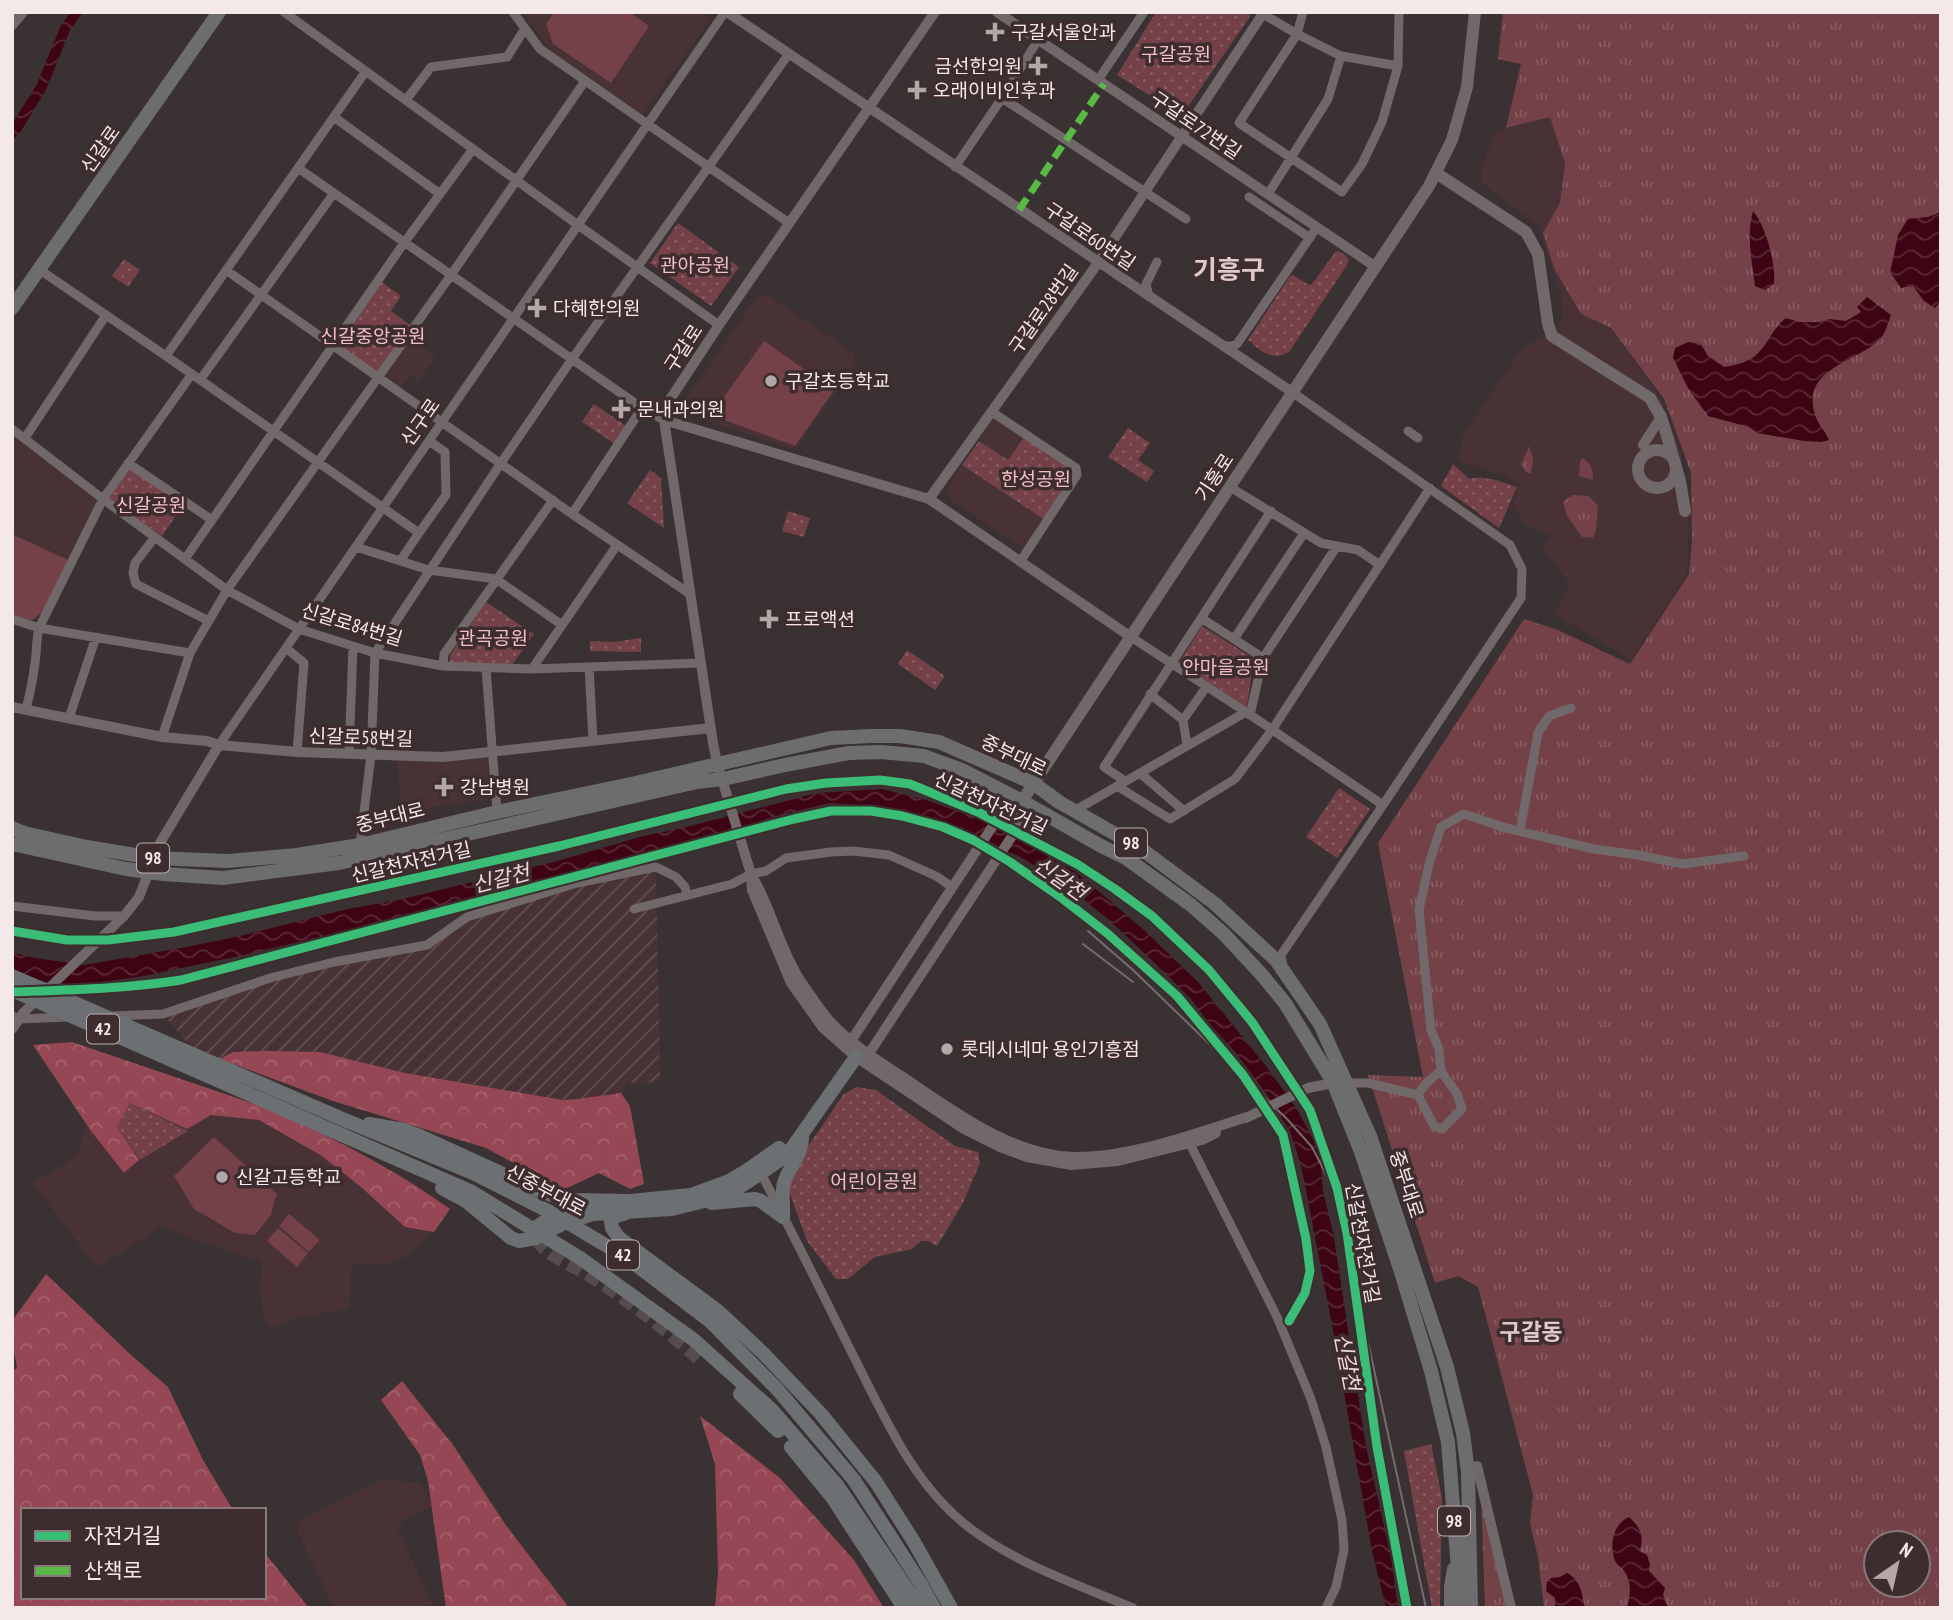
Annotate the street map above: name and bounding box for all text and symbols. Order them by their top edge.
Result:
place label: 구갈서울안과 [1011,20,1116,44]
marker: 구갈서울안과 [985,22,1005,42]
park label: 구갈공원 [1141,42,1211,66]
place label: 금선한의원 [935,54,1022,78]
marker: 금선한의원 [1028,56,1048,76]
place label: 오래이비인후과 [933,78,1055,102]
marker: 오래이비인후과 [907,80,927,100]
street label: 구갈로72번길 [1146,86,1246,164]
street label: 신갈로 [75,121,125,177]
street label: 구갈로60번길 [1040,197,1140,275]
park label: 관아공원 [660,253,730,277]
district label: 기흥구 [1193,253,1265,286]
street label: 구갈로28번길 [1003,259,1083,359]
place label: 다혜한의원 [553,296,640,320]
marker: 다혜한의원 [527,298,547,318]
street label: 구갈로 [659,319,707,377]
park label: 신갈중앙공원 [321,324,425,348]
place label: 구갈초등학교 [785,369,890,393]
marker: 구갈초등학교 [763,373,779,389]
street label: 신구로 [395,394,445,450]
place label: 문내과의원 [637,397,724,421]
marker: 문내과의원 [611,399,631,419]
street label: 기흥로 [1190,448,1238,506]
park label: 한성공원 [1001,467,1071,491]
park label: 신갈공원 [116,493,186,517]
street label: 신갈로84번길 [299,597,405,651]
place label: 프로액션 [785,607,855,631]
marker: 프로액션 [759,609,779,629]
park label: 관곡공원 [458,626,528,650]
park label: 안마을공원 [1182,655,1270,679]
street label: 신갈로58번길 [308,723,414,751]
street label: 중부대로 [977,729,1051,781]
street label: 신갈천자전거길 [930,766,1052,840]
place label: 강남병원 [460,775,530,799]
marker: 강남병원 [434,777,454,797]
street label: 중부대로 [353,797,427,837]
road number: 98 [1115,828,1147,858]
street label: 신갈천자전거길 [349,837,473,887]
road number: 98 [137,844,169,872]
water label: 신갈천 [1029,851,1094,908]
water label: 신갈천 [469,858,535,899]
road number: 42 [87,1014,119,1044]
place label: 롯데시네마 용인기흥점 [961,1037,1140,1061]
marker: 롯데시네마 용인기흥점 [939,1041,955,1057]
street label: 중부대로 [1385,1147,1429,1221]
street label: 신중부대로 [502,1159,590,1221]
place label: 신갈고등학교 [236,1165,341,1189]
marker: 신갈고등학교 [214,1169,230,1185]
park label: 어린이공원 [830,1169,918,1193]
street label: 신갈천자전거길 [1341,1181,1385,1305]
road number: 42 [607,1240,639,1270]
district label: 구갈동 [1499,1317,1563,1346]
water label: 신갈천 [1329,1331,1367,1396]
road number: 98 [1438,1506,1470,1536]
legend [21,1508,266,1599]
text: 자전거길 [84,1522,161,1549]
north arrow [1862,1529,1932,1599]
text: N [1896,1537,1917,1563]
text: 산책로 [84,1557,142,1584]

